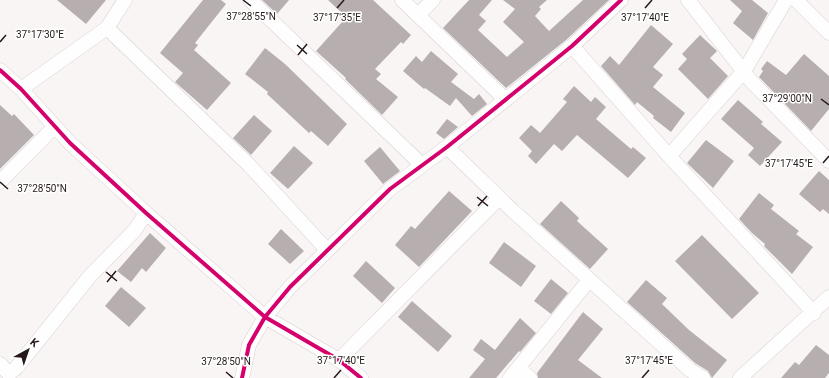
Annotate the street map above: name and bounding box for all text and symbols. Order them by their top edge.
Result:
text: 37°28'55"N [226,11,276,22]
text: 37°17'35"E [313,12,361,23]
text: 37°17'40"E [621,12,669,23]
text: 37°17'30"E [16,29,64,40]
text: 37°29'00"N [762,93,812,104]
text: 37°17'45"E [765,158,813,169]
text: 37°28'50"N [17,183,67,194]
north arrow [8,330,48,370]
text: K [27,335,42,351]
text: 37°17'40"E [317,355,365,366]
text: 37°17'45"E [625,355,673,366]
text: 37°28'50"N [201,356,251,367]

